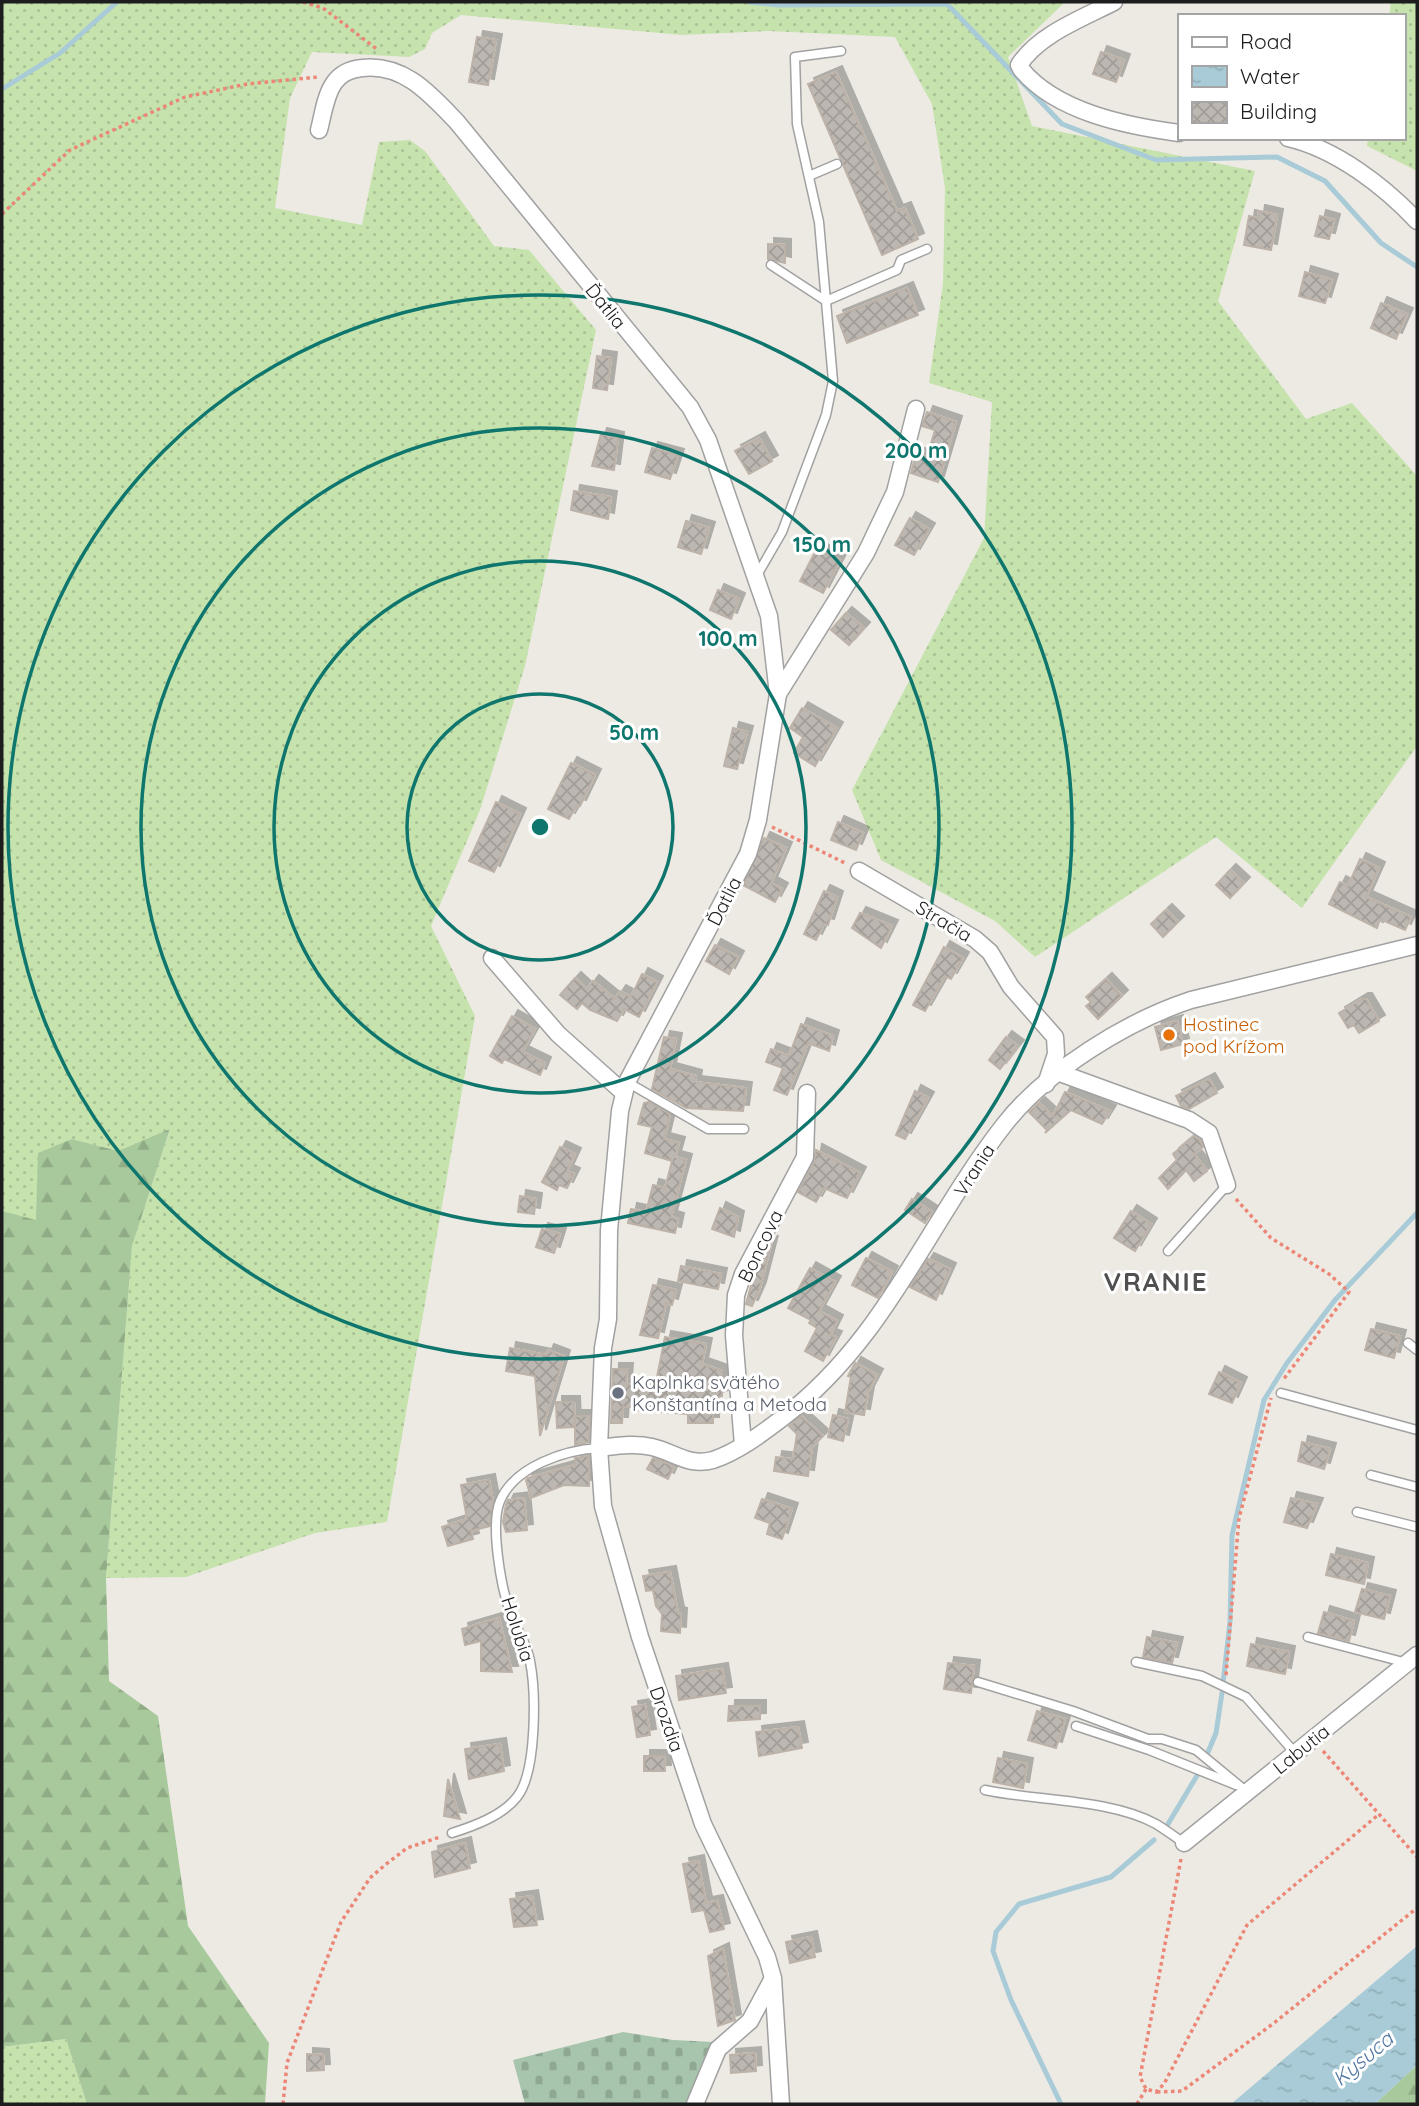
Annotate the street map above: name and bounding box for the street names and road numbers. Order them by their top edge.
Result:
street label: Ďatlia [580,278,632,334]
street label: Ďatlia [702,873,746,929]
street label: Stračia [912,895,976,947]
street label: Vrania [948,1139,1000,1201]
street label: Boncova [732,1206,788,1286]
street label: Holubia [496,1593,540,1665]
street label: Drozdia [645,1683,689,1755]
street label: Labutia [1268,1719,1334,1779]

